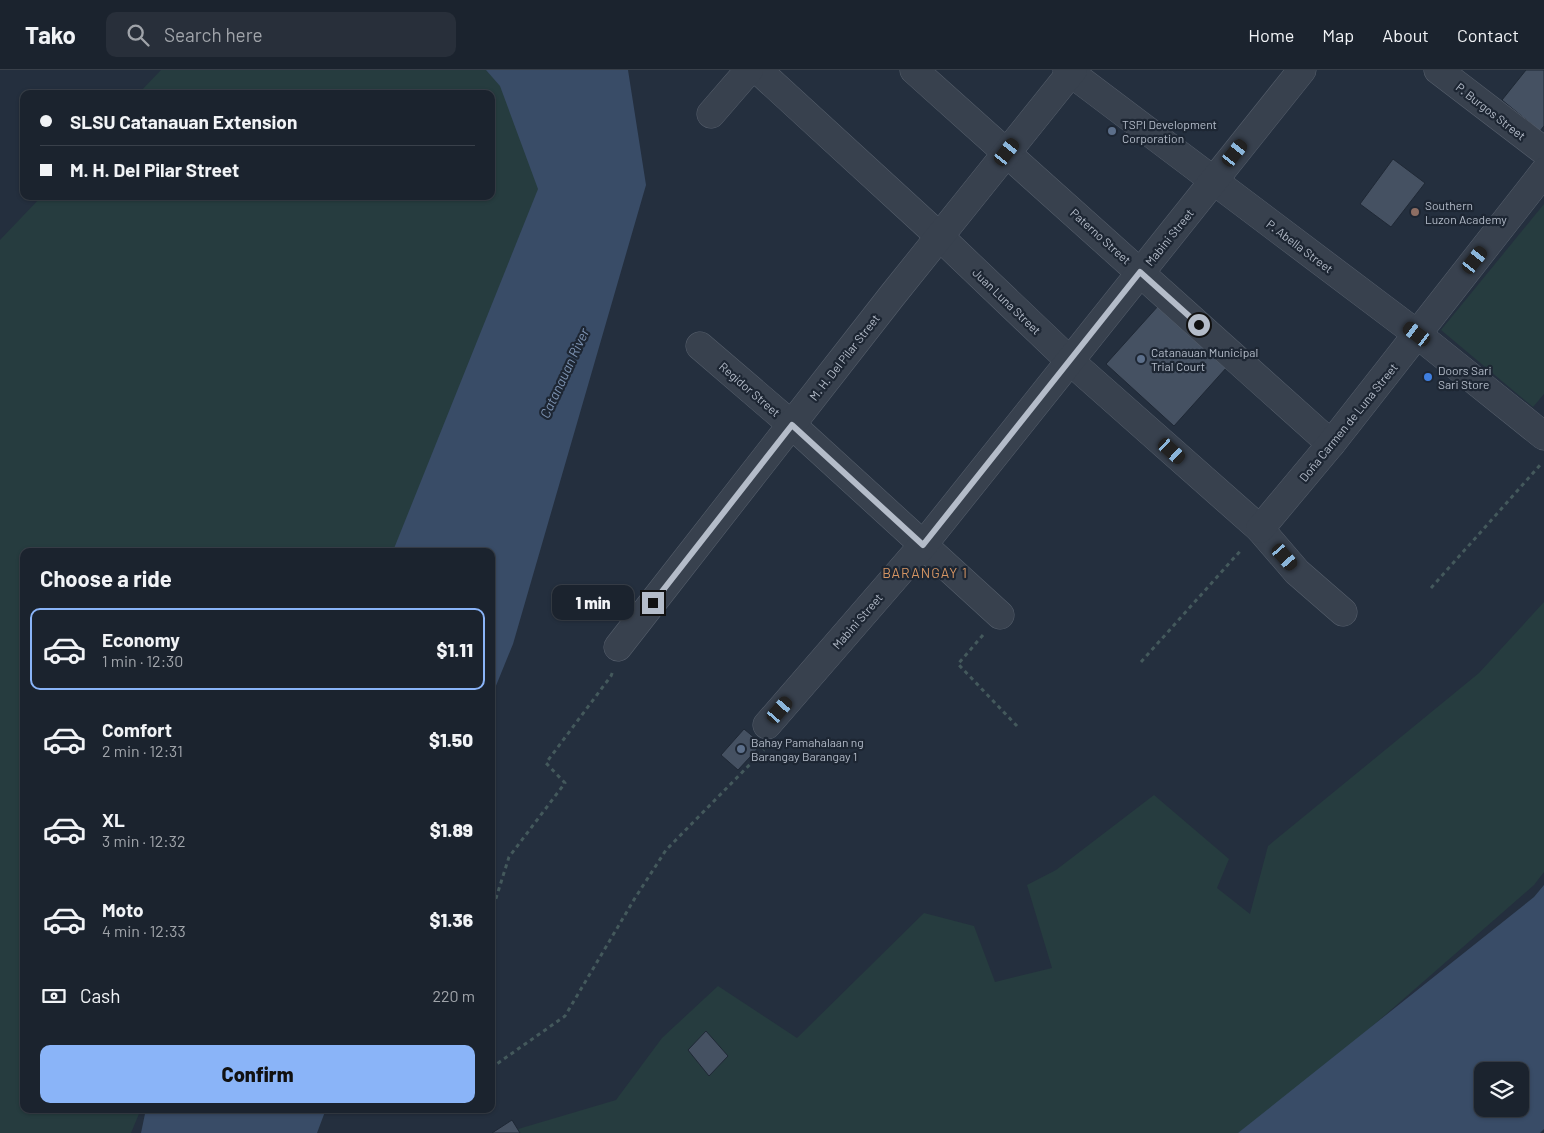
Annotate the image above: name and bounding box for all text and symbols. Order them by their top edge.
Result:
search box [106,12,456,57]
text: Tako [25,20,76,49]
icon: search [124,21,152,49]
text: Search here [164,23,263,46]
text: Home [1248,24,1294,46]
text: Map [1322,24,1354,46]
text: About [1382,24,1429,46]
text: Contact [1457,24,1519,46]
street label: P. Burgos Street [1453,80,1529,142]
text: SLSU Catanauan Extension [70,110,297,133]
place label: TSPI Development Corporation [1122,117,1217,145]
marker: TSPI Development Corporation [1106,125,1118,137]
car [991,136,1022,168]
car [1219,137,1250,169]
text: M. H. Del Pilar Street [70,158,239,181]
place label: Southern Luzon Academy [1425,198,1507,226]
street label: Paterno Street [1068,205,1134,267]
street label: Mabini Street [1142,206,1196,268]
marker: Southern Luzon Academy [1409,206,1421,218]
street label: P. Abella Street [1264,217,1336,275]
car [1459,244,1490,276]
street label: Juan Luna Street [970,265,1044,337]
street label: M. H. Del Pilar Street [806,311,882,403]
route start [1188,314,1210,336]
car [1400,319,1433,349]
water label: Catanauan River [536,324,593,421]
place label: Catanauan Municipal Trial Court [1151,345,1258,373]
marker: Catanauan Municipal Trial Court [1135,353,1147,365]
street label: Regidor Street [717,359,783,419]
street label: Doña Carmen de Luna Street [1296,360,1400,484]
place label: Doors Sari Sari Store [1438,363,1492,391]
marker: Doors Sari Sari Store [1422,371,1434,383]
car [1155,435,1188,467]
car [1269,541,1300,573]
district label: BARANGAY 1 [882,564,968,581]
text: Choose a ride [40,565,172,591]
callout: 1 min [553,586,636,620]
street label: Mabini Street [829,590,885,652]
route end [642,592,664,614]
text: 1 min [575,593,611,612]
icon: car [42,627,87,672]
text: Economy [102,628,180,651]
text: $1.11 [437,638,473,661]
text: 1 min · 12:30 [102,651,183,670]
car [764,694,795,726]
icon: car [42,717,87,762]
text: Comfort [102,718,172,741]
text: $1.50 [429,728,473,751]
place label: Bahay Pamahalaan ng Barangay Barangay 1 [751,735,864,763]
text: 2 min · 12:31 [102,741,183,760]
marker: Bahay Pamahalaan ng Barangay Barangay 1 [735,743,747,755]
icon: car [42,807,87,852]
text: XL [102,808,125,831]
text: $1.89 [430,818,473,841]
text: 3 min · 12:32 [102,831,186,850]
icon: car [42,897,87,942]
text: Moto [102,898,144,921]
text: $1.36 [429,908,473,931]
text: 4 min · 12:33 [102,921,186,940]
icon: cash [40,982,68,1010]
text: Cash [80,984,121,1007]
text: 220 m [432,986,475,1005]
button: Confirm [40,1045,475,1103]
map controls [1474,1062,1529,1117]
button: layers [1474,1062,1529,1117]

